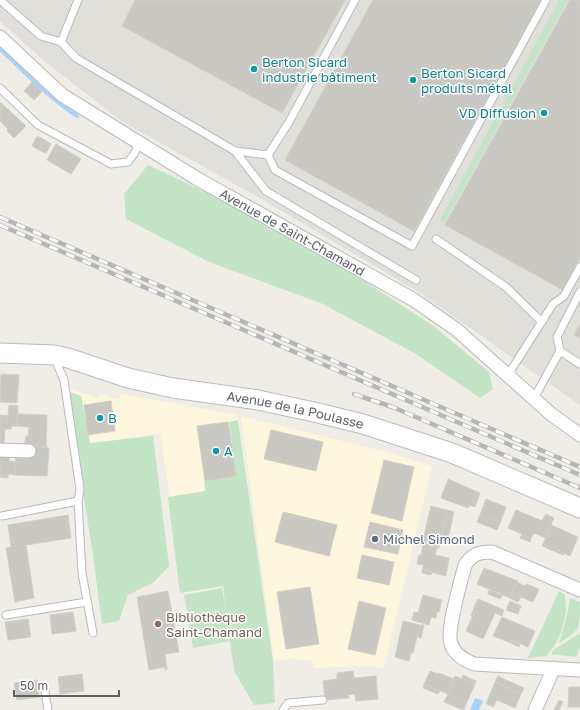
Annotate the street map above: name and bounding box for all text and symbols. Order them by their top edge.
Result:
place label: Berton Sicard industrie bâtiment [262,54,377,85]
marker: Berton Sicard industrie bâtiment [249,64,259,74]
place label: Berton Sicard produits métal [421,65,512,96]
marker: Berton Sicard produits métal [408,75,418,85]
place label: VD Diffusion [459,105,536,121]
marker: VD Diffusion [539,108,549,118]
street label: Avenue de Saint-Chamand [217,185,368,279]
street label: Avenue de la Poulasse [226,388,365,432]
place label: B [108,410,117,426]
marker: B [95,413,105,423]
place label: A [224,443,233,459]
marker: A [211,446,221,456]
place label: Michel Simond [383,531,475,547]
marker: Michel Simond [370,534,380,544]
place label: Bibliothèque Saint-Chamand [166,609,262,640]
marker: Bibliothèque Saint-Chamand [153,619,163,629]
scale bar [14,672,119,698]
text: 50 m [20,678,48,693]

